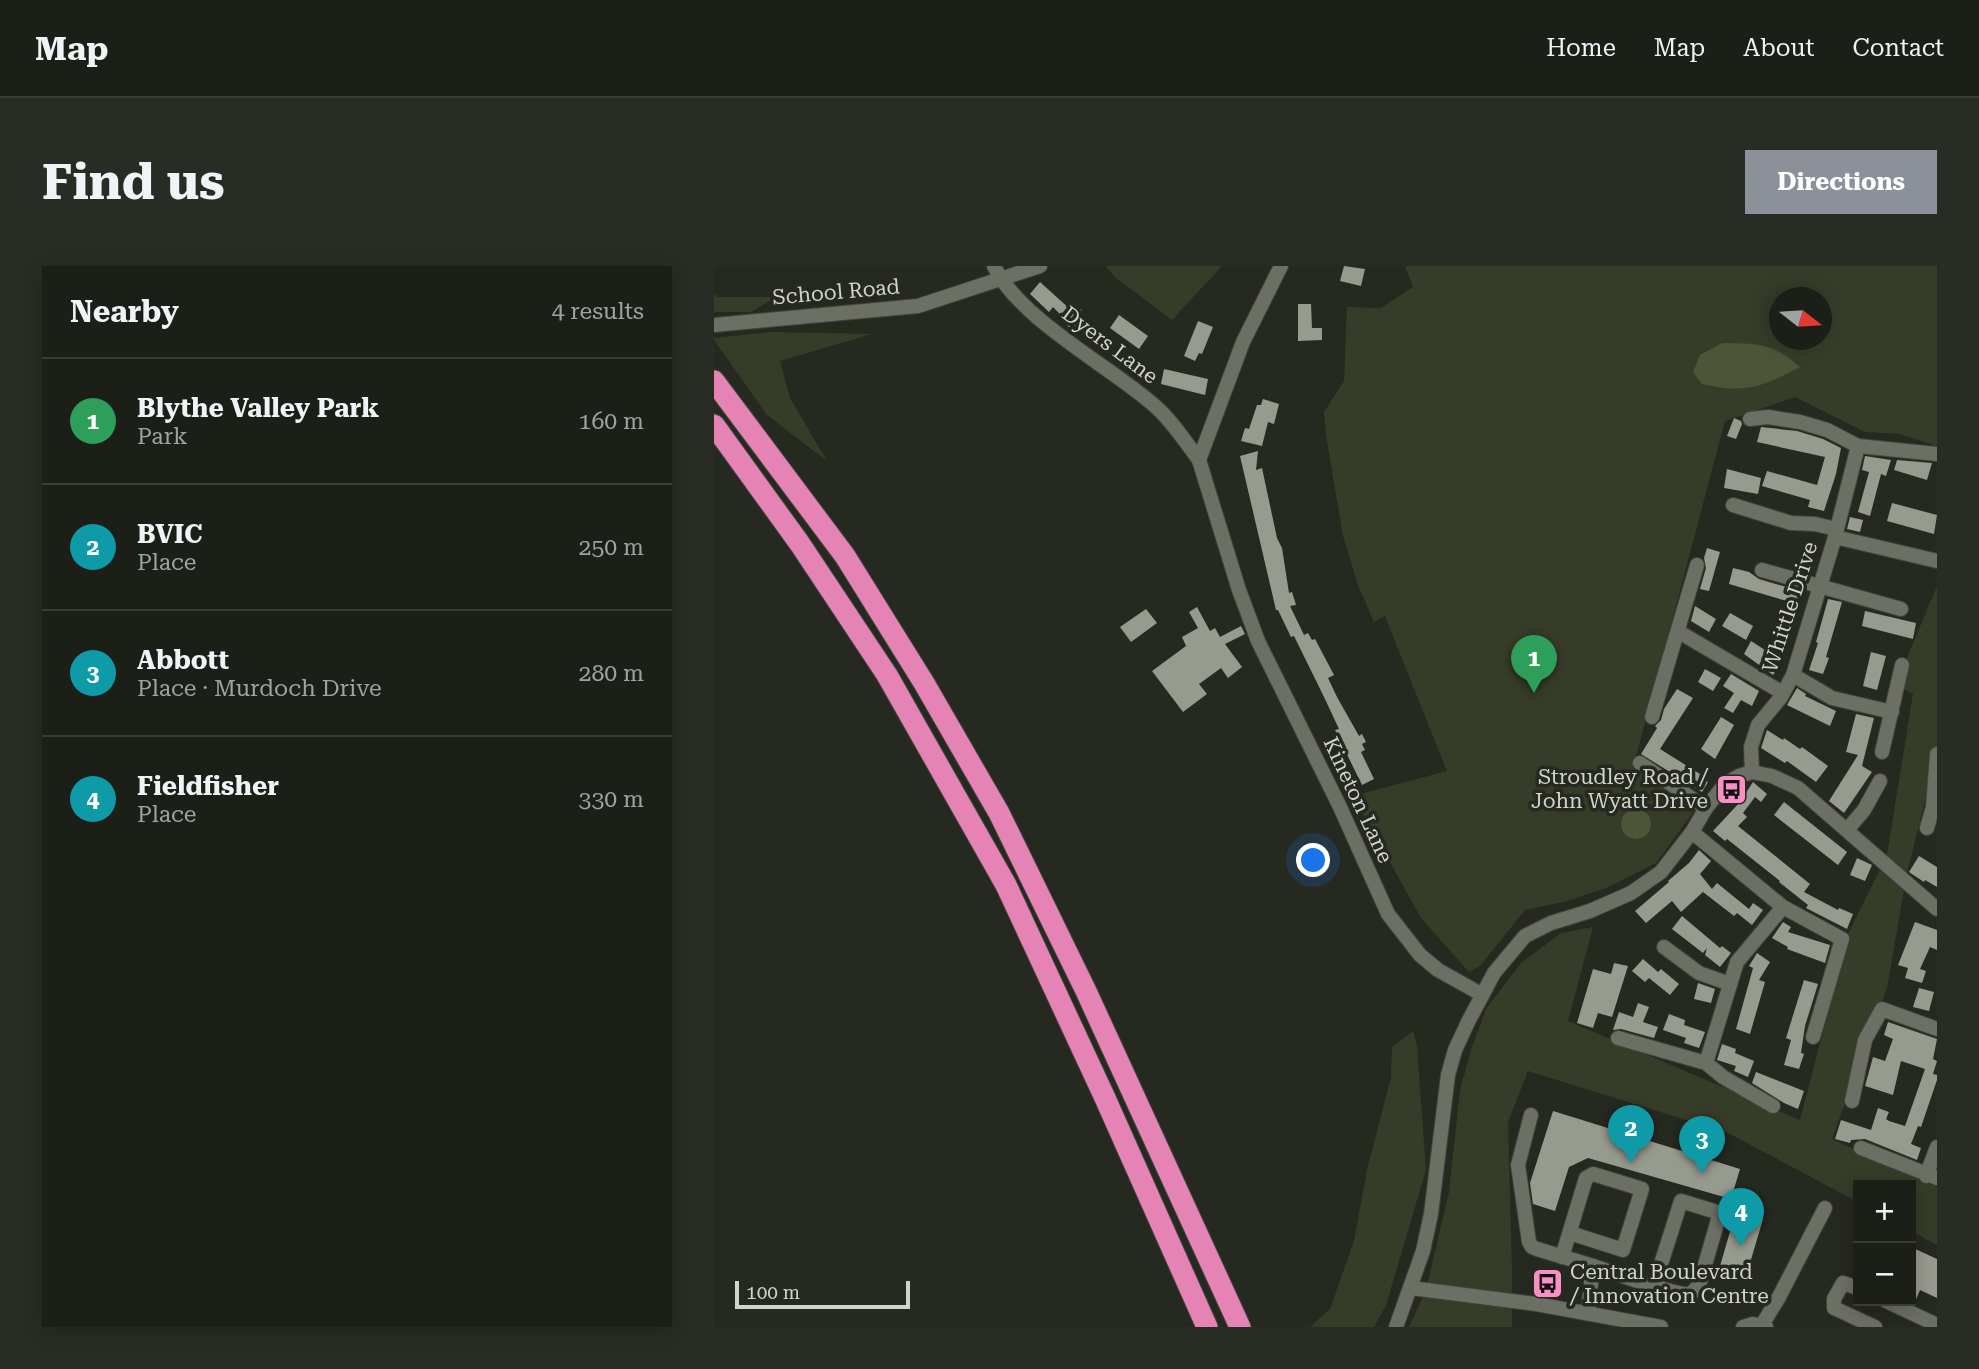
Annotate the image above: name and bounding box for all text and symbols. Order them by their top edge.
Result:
text: Map [35,29,109,68]
text: Home [1546,34,1616,62]
text: Map [1654,34,1705,62]
text: About [1743,34,1814,62]
text: Contact [1852,34,1944,62]
button: Directions [1745,150,1937,214]
text: Find us [42,154,225,211]
street label: School Road [771,274,901,310]
north arrow [1769,287,1832,350]
text: Nearby [70,294,179,329]
text: 4 results [552,298,644,325]
street label: Dyers Lane [1057,301,1163,389]
text: Blythe Valley Park [137,393,379,423]
text: 1 [87,408,99,435]
text: 160 m [579,408,644,435]
text: Park [137,423,188,450]
text: BVIC [137,519,202,549]
text: 2 [87,534,99,561]
text: 250 m [579,534,644,561]
street label: Whittle Drive [1758,539,1822,675]
text: Place [137,549,196,576]
pin: 1 [1511,635,1557,693]
text: Abbott [137,645,229,675]
text: 3 [87,660,99,687]
text: 280 m [579,660,644,687]
text: Place · Murdoch Drive [137,675,382,702]
street label: Kineton Lane [1318,733,1398,867]
place label: Stroudley Road / John Wyatt Drive [1531,765,1709,813]
text: Fieldfisher [137,771,279,801]
bus stop icon: Stroudley Road / John Wyatt Drive [1714,772,1748,806]
text: 4 [87,786,99,813]
text: 330 m [579,786,644,813]
text: Place [137,801,196,828]
your location [1296,843,1330,877]
pin: 2 [1608,1105,1654,1163]
pin: 3 [1679,1116,1725,1174]
map controls [1853,1180,1916,1306]
button: + [1853,1180,1916,1243]
pin: 4 [1718,1188,1764,1246]
button: − [1853,1243,1916,1306]
place label: Central Boulevard / Innovation Centre [1569,1260,1769,1308]
bus stop icon: Central Boulevard / Innovation Centre [1530,1267,1564,1301]
scale bar [735,1278,910,1310]
text: 100 m [746,1281,800,1304]

